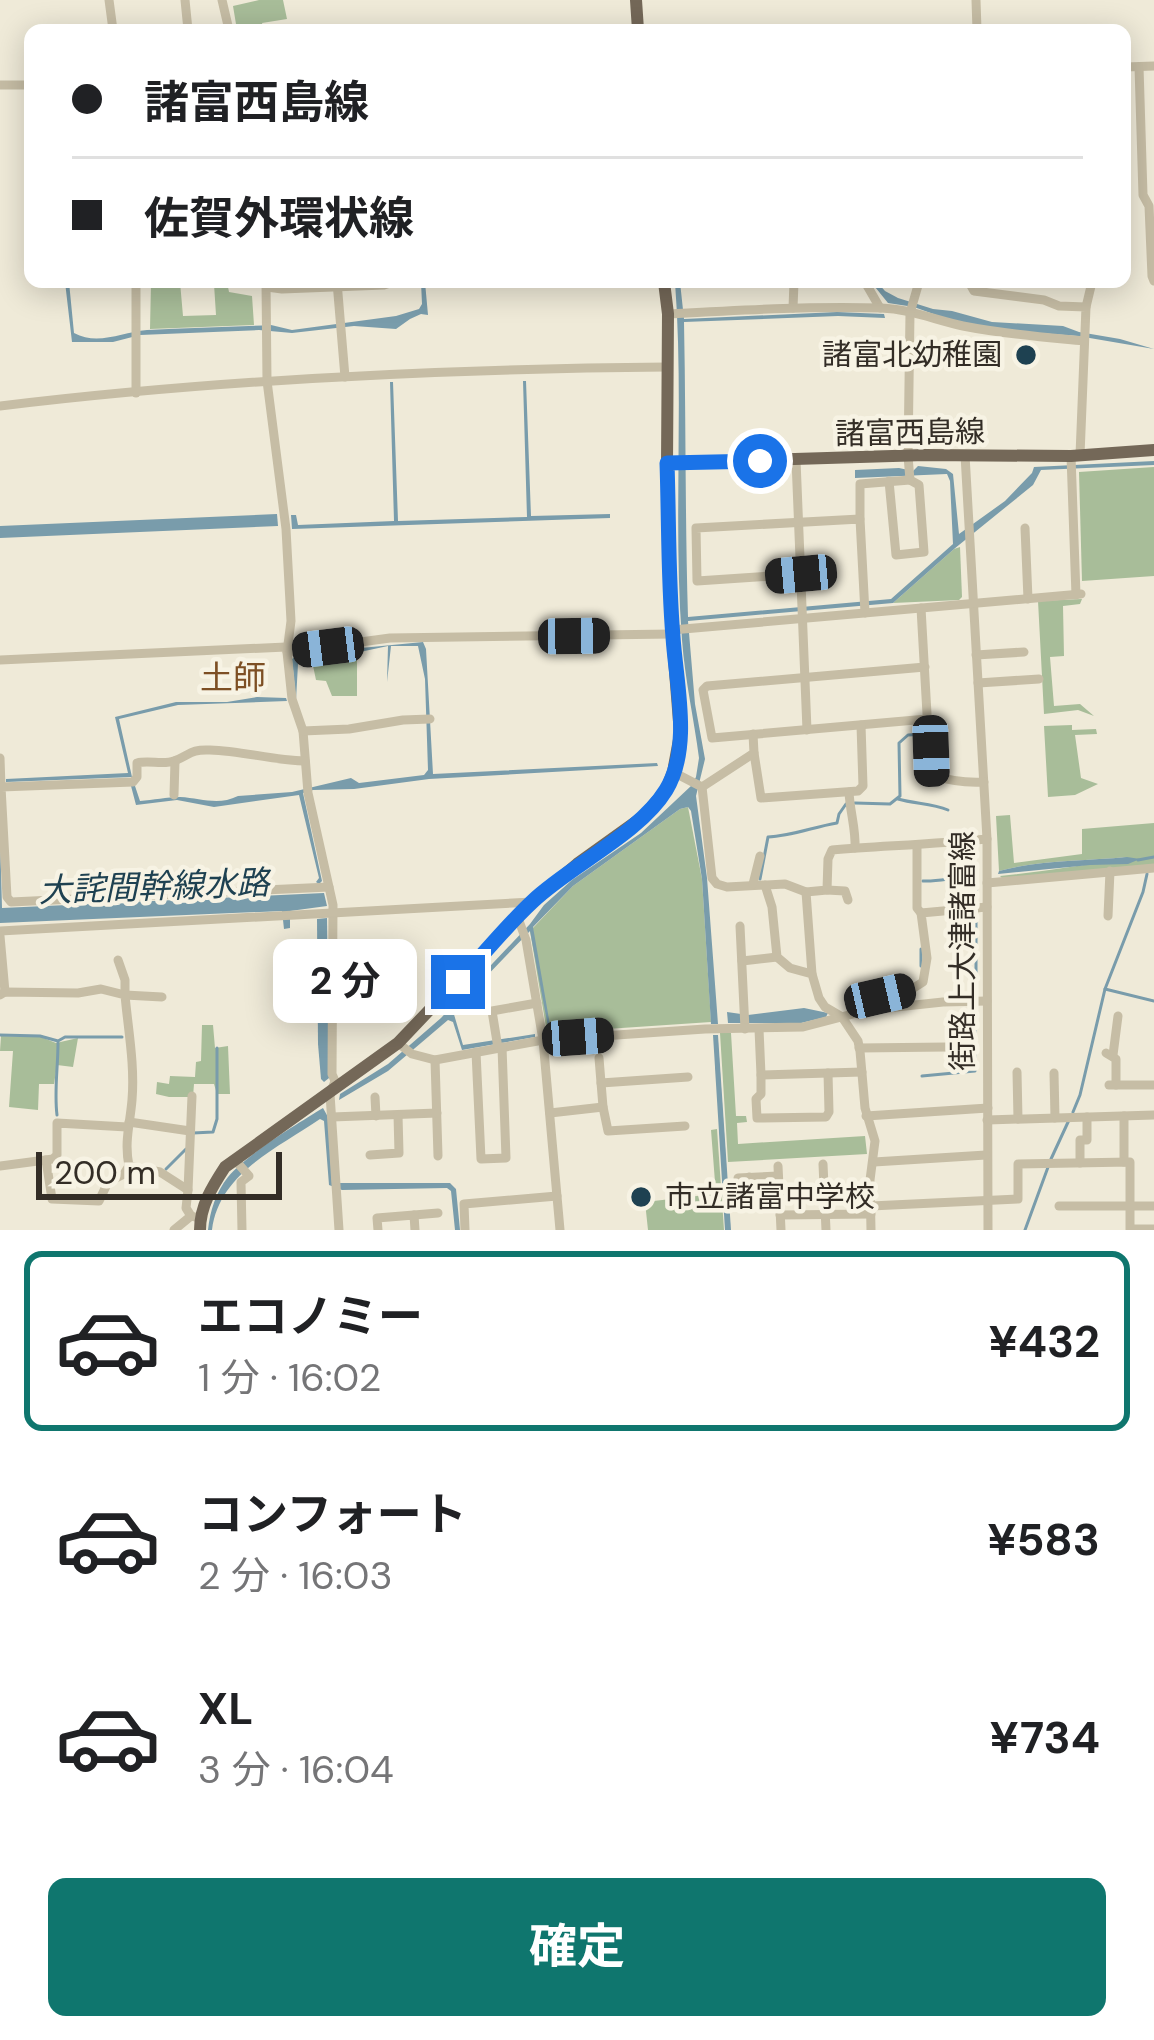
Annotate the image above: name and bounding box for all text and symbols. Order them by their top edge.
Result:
text: 諸富西島線 [144,73,369,132]
text: 佐賀外環状線 [144,189,414,248]
place label: 諸富北幼稚園 [822,335,1002,374]
marker: 諸富北幼稚園 [1013,342,1039,368]
street label: 諸富西島線 [835,412,985,453]
route start [733,434,787,488]
car [764,553,838,595]
car [538,617,610,655]
car [290,625,366,669]
district label: 土師 [200,656,266,699]
car [912,714,950,788]
street label: 街路上大津諸富線 [943,831,982,1071]
water label: 大詫間幹線水路 [38,861,273,912]
callout: 2 分 [272,940,416,1024]
text: 2 分 [310,955,380,1006]
route end [431,955,485,1009]
car [841,970,919,1022]
car [541,1017,615,1057]
scale bar [36,1146,282,1199]
text: 200 m [54,1151,156,1194]
place label: 市立諸富中学校 [665,1177,875,1216]
marker: 市立諸富中学校 [628,1184,654,1210]
icon: car [54,1287,162,1395]
text: エコノミー [198,1287,423,1346]
text: ¥432 [988,1312,1100,1371]
text: 1 分 · 16:02 [198,1352,381,1403]
icon: car [54,1485,162,1593]
text: コンフォート [198,1485,467,1544]
text: ¥583 [987,1510,1100,1569]
text: 2 分 · 16:03 [198,1550,393,1601]
text: XL [198,1679,253,1738]
icon: car [54,1683,162,1791]
text: ¥734 [990,1708,1100,1767]
text: 3 分 · 16:04 [198,1744,394,1795]
button: 確定 [48,1878,1106,2016]

